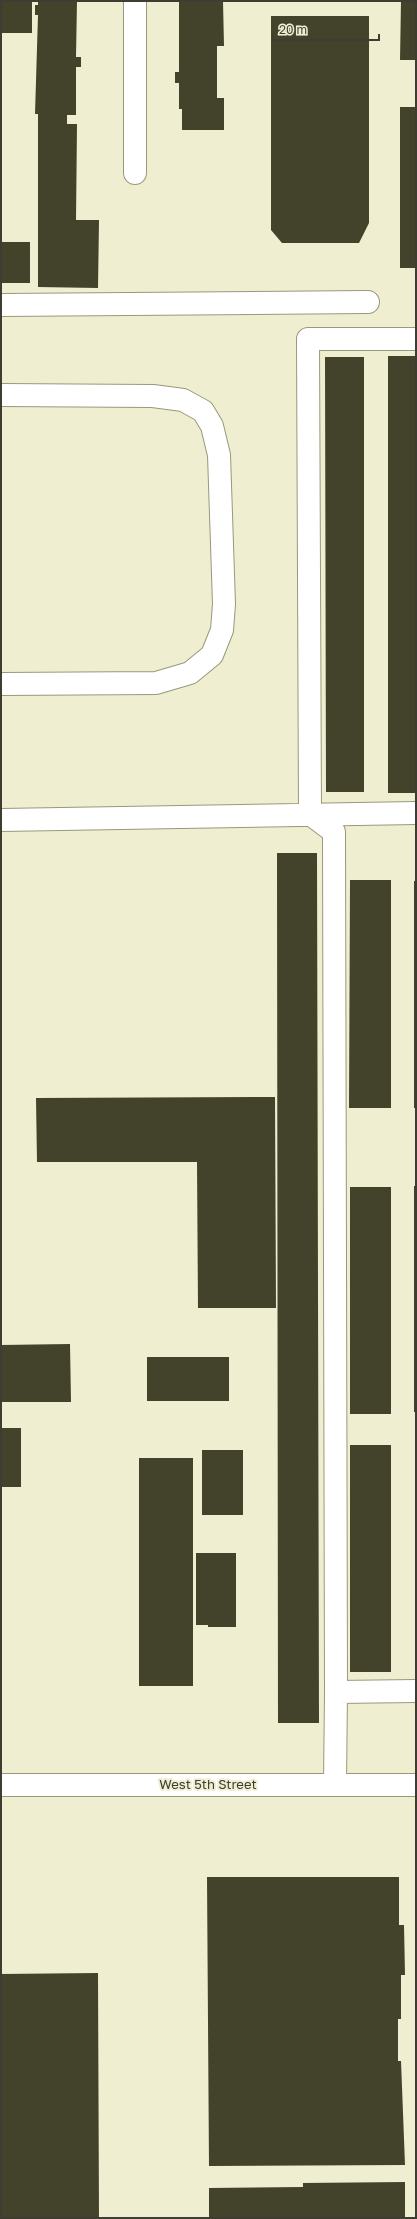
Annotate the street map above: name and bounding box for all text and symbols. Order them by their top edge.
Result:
scale bar [273,16,379,42]
text: 20 m [279,22,307,37]
street label: West 5th Street [159,1776,257,1792]

